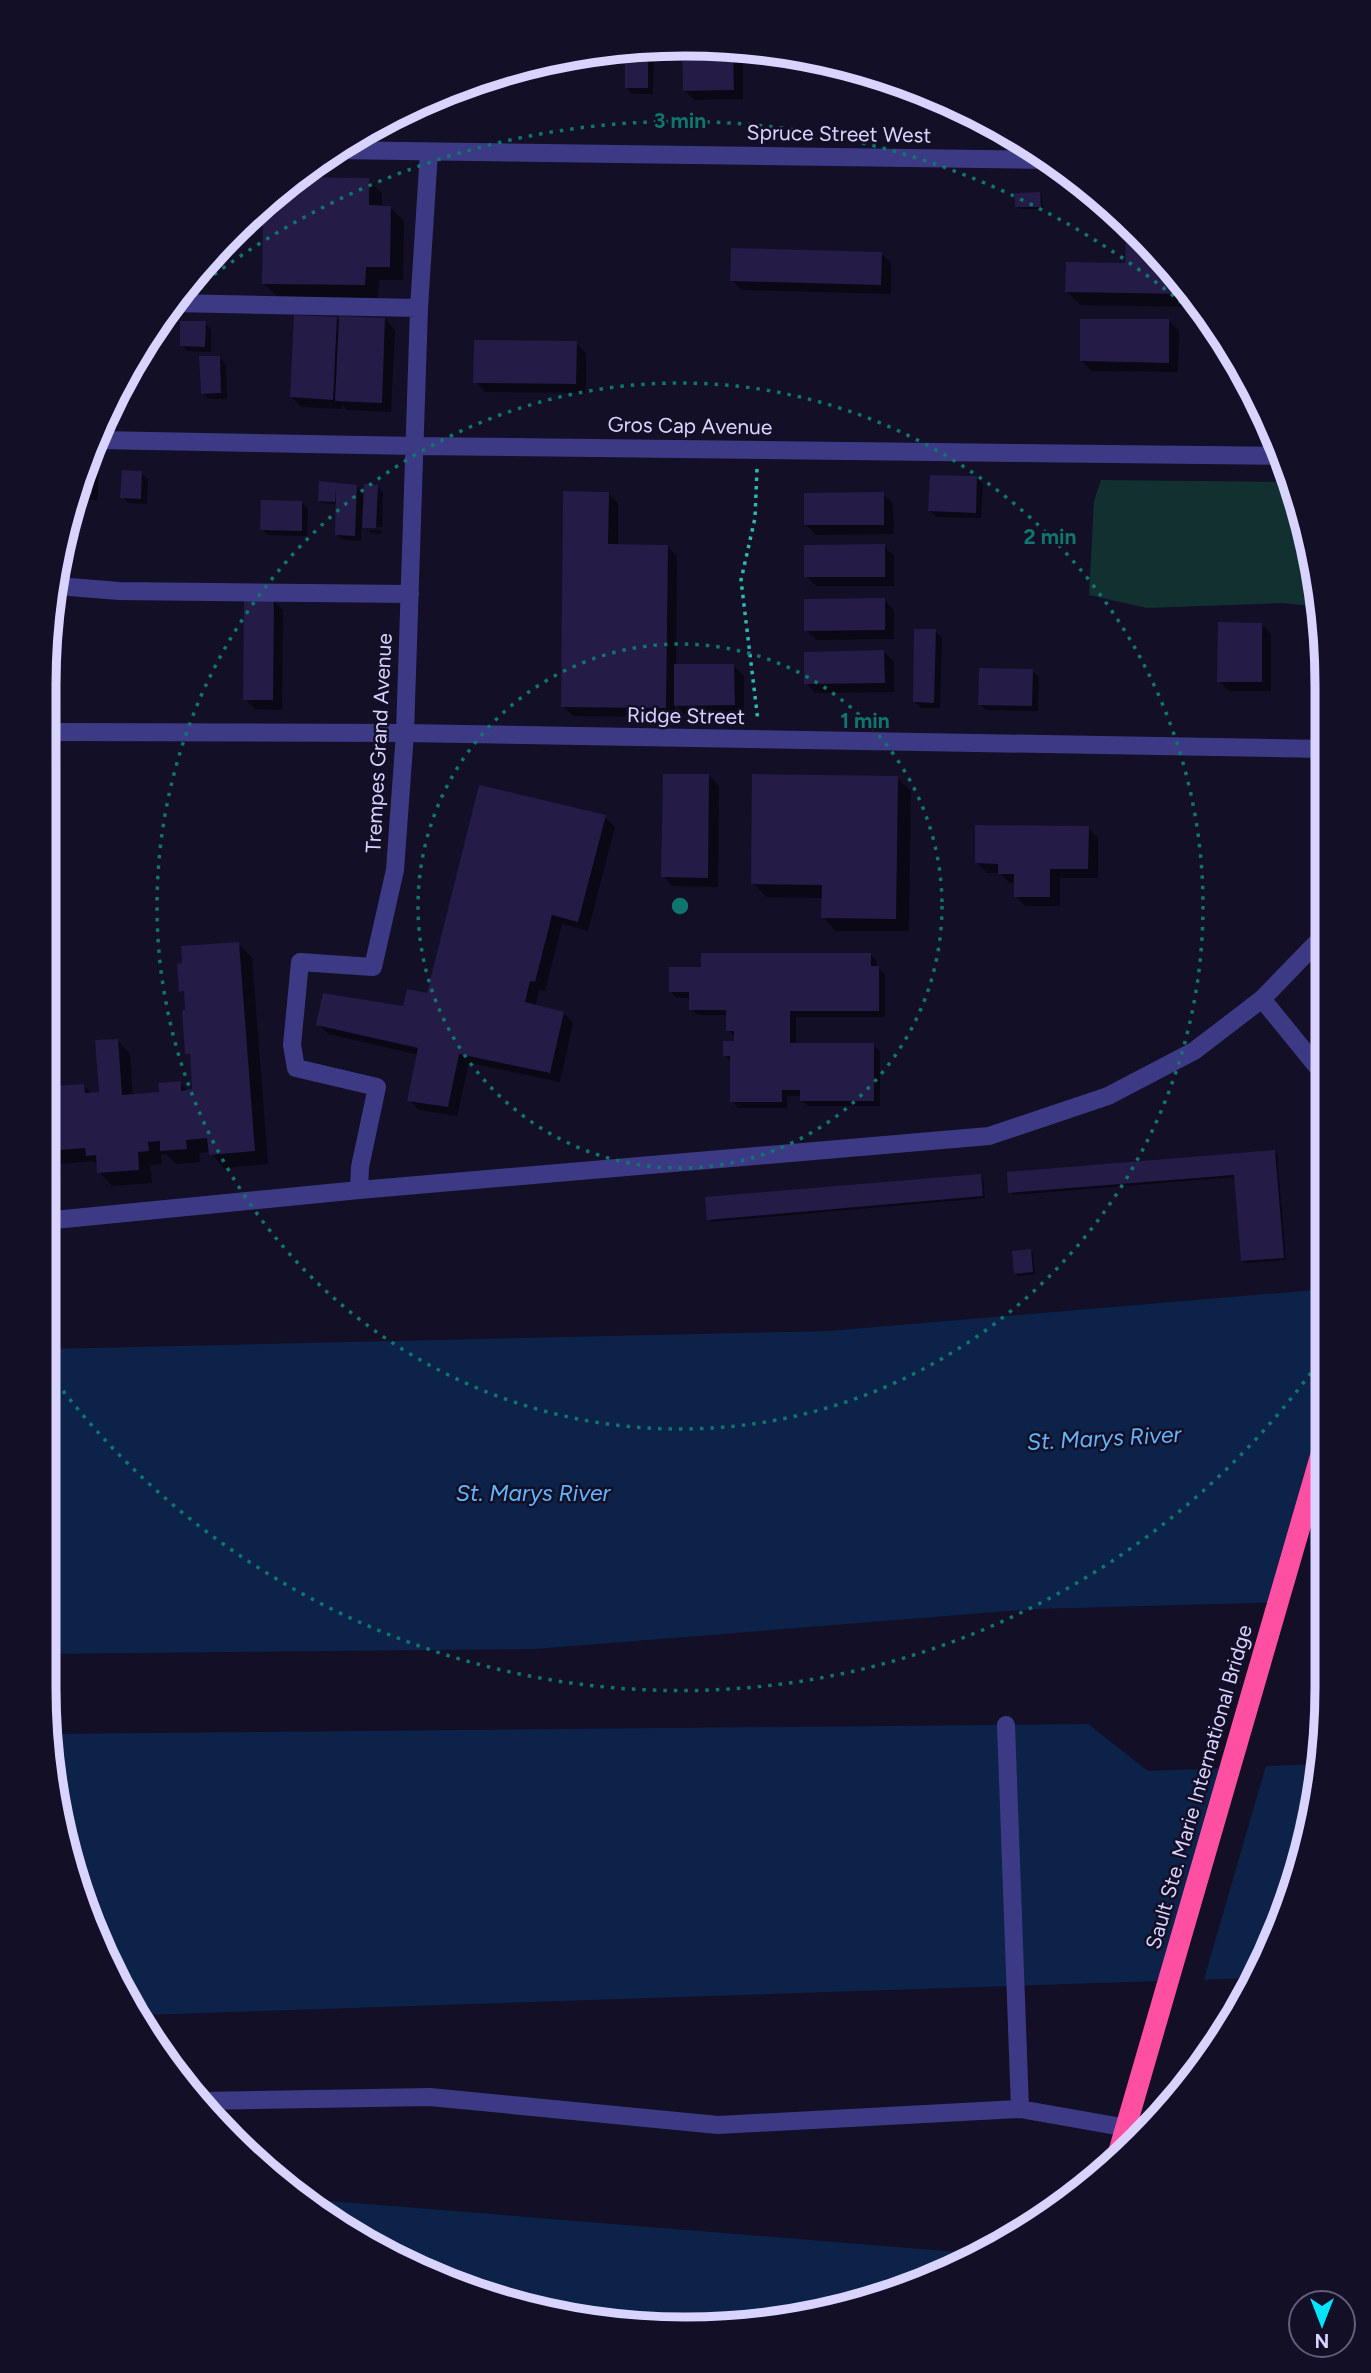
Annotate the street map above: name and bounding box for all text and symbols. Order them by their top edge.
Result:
text: 3 min [654,108,706,133]
street label: Spruce Street West [746,119,932,148]
street label: Gros Cap Avenue [607,412,773,439]
text: 2 min [1024,524,1076,549]
street label: Trempes Grand Avenue [360,633,397,853]
street label: Ridge Street [627,702,745,729]
text: 1 min [840,708,890,733]
centre of rings [668,894,692,918]
water label: St. Marys River [1026,1420,1183,1456]
water label: St. Marys River [456,1479,612,1507]
street label: Sault Ste. Marie International Bridge [1140,1622,1257,1952]
north arrow [1287,2289,1357,2359]
text: N [1315,2329,1329,2352]

